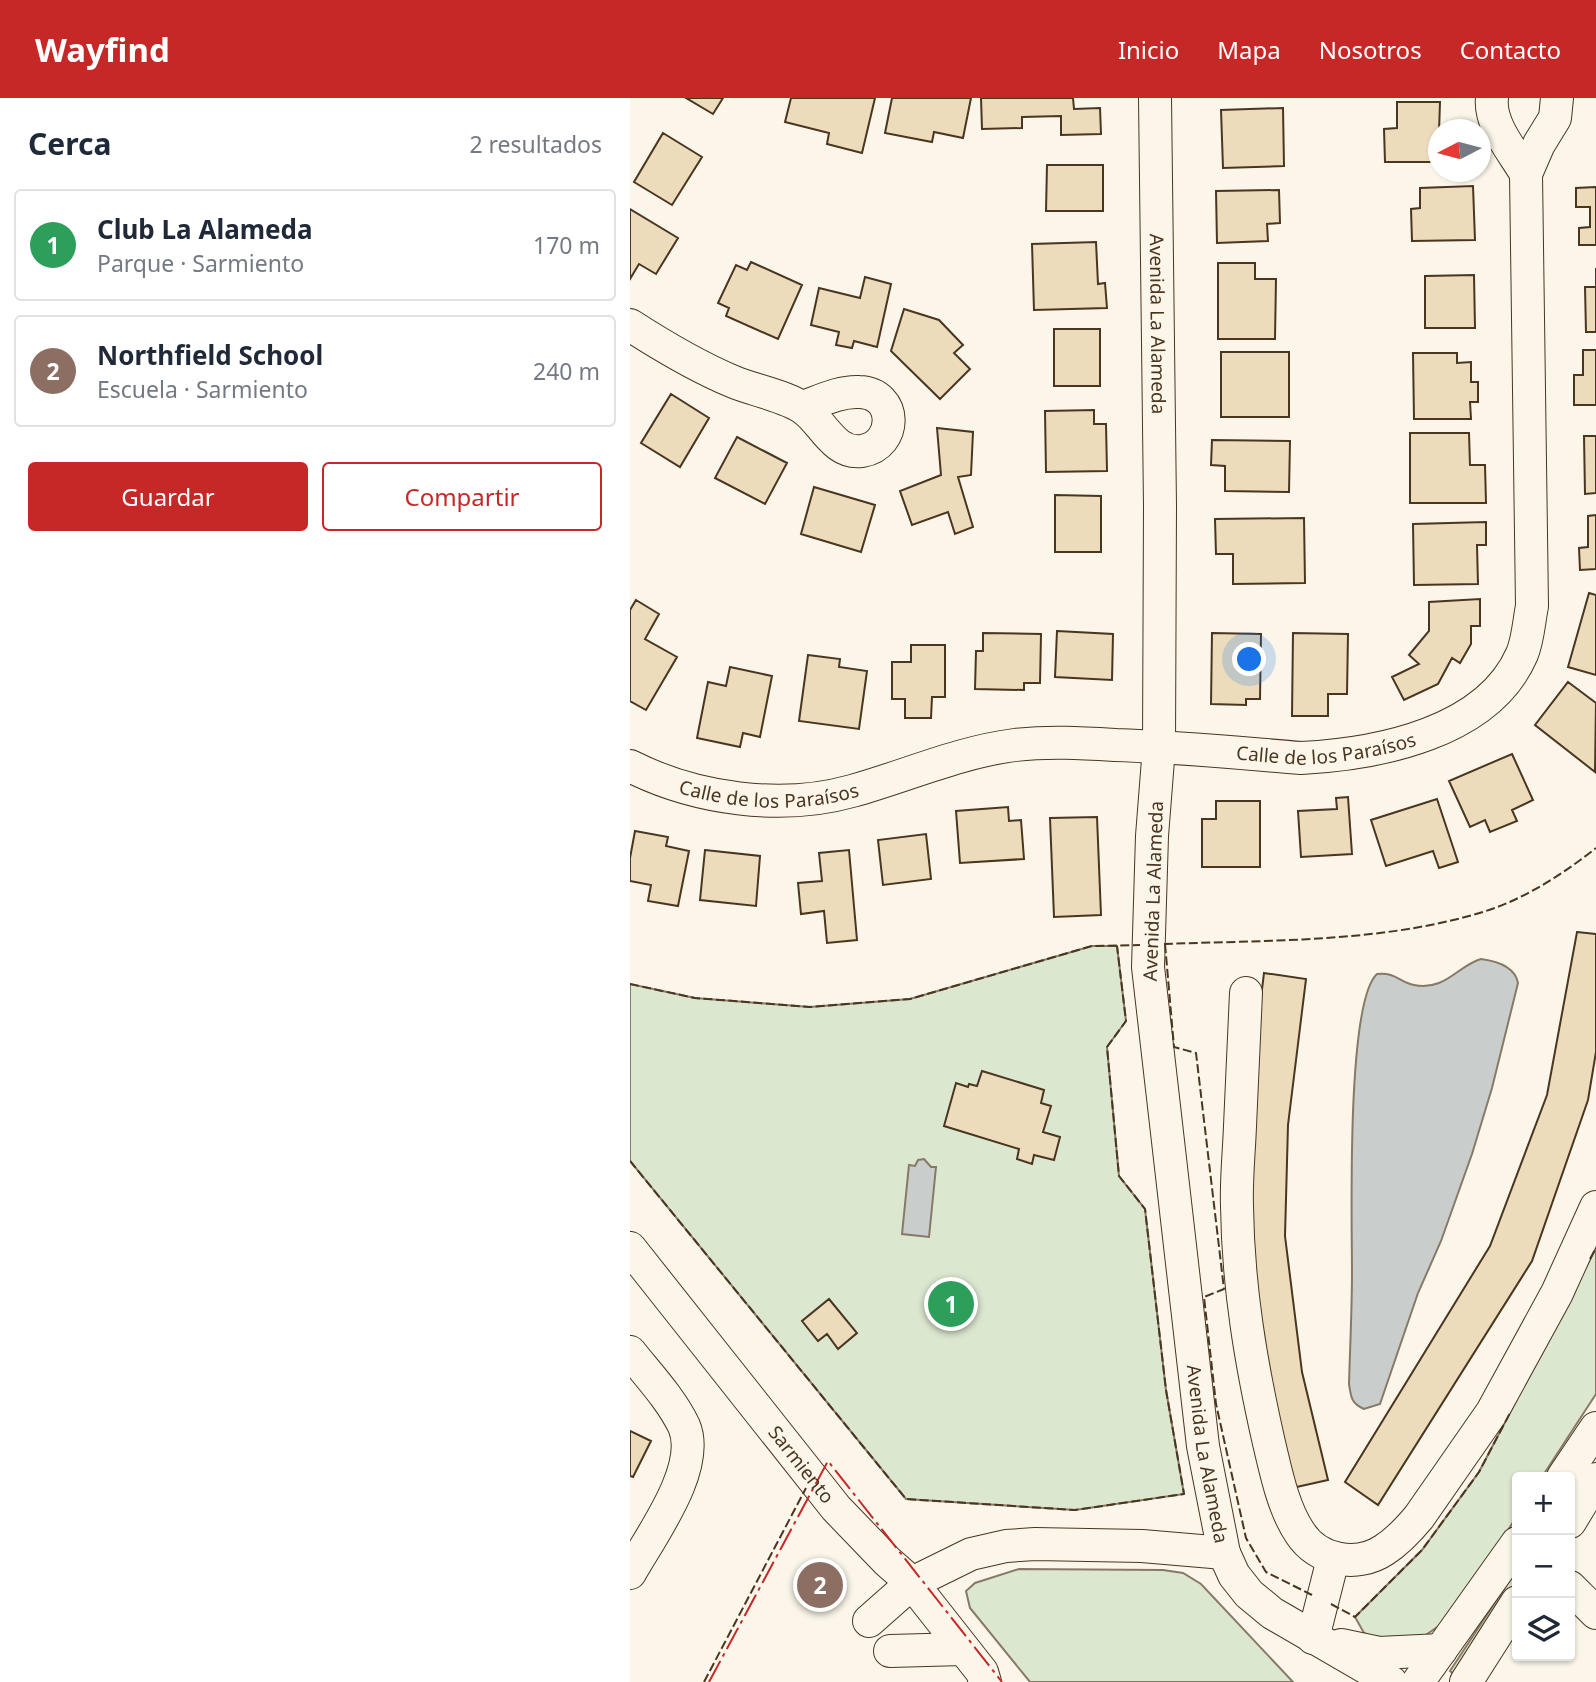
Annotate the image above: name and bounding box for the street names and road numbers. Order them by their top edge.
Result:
street label: Avenida La Alameda [1144,233,1172,414]
street label: Calle de los Paraísos [1235,726,1419,771]
street label: Calle de los Paraísos [676,773,862,814]
street label: Avenida La Alameda [1137,800,1169,982]
street label: Avenida La Alameda [1181,1363,1235,1545]
street label: Sarmiento [762,1420,840,1509]

